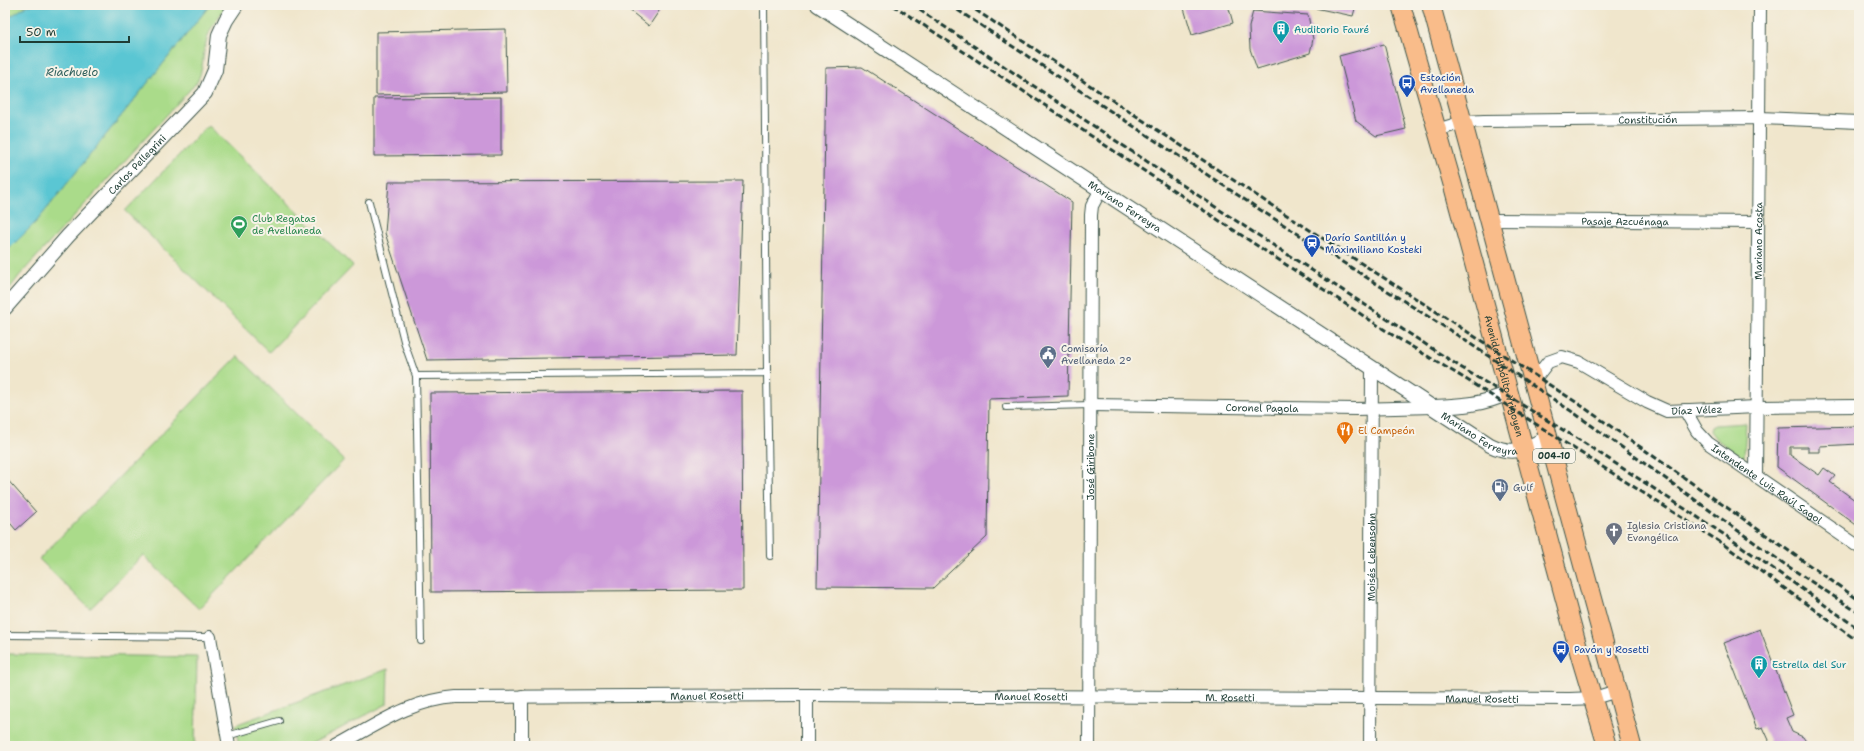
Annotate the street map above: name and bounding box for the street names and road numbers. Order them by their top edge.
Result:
street label: Constitución [1618,112,1677,126]
street label: Carlos Pellegrini [105,131,169,197]
street label: Mariano Ferreyra [1086,177,1165,235]
street label: Mariano Acosta [1751,201,1765,280]
street label: Pasaje Azcuénaga [1581,214,1670,228]
street label: Avenida Hipólito Yrigoyen [1482,314,1527,438]
street label: Coronel Pagola [1225,401,1299,415]
street label: Díaz Vélez [1671,402,1723,417]
street label: Mariano Ferreyra [1439,408,1519,457]
street label: José Giribone [1083,433,1097,500]
street label: Intendente Luis Raúl Sagol [1709,441,1825,526]
road number: 004-10 [1533,449,1575,463]
street label: Moisés Lebensohn [1364,513,1378,601]
street label: Manuel Rosetti [670,689,744,702]
street label: Manuel Rosetti [994,689,1068,703]
street label: M. Rosetti [1205,691,1255,704]
street label: Manuel Rosetti [1445,692,1519,705]

